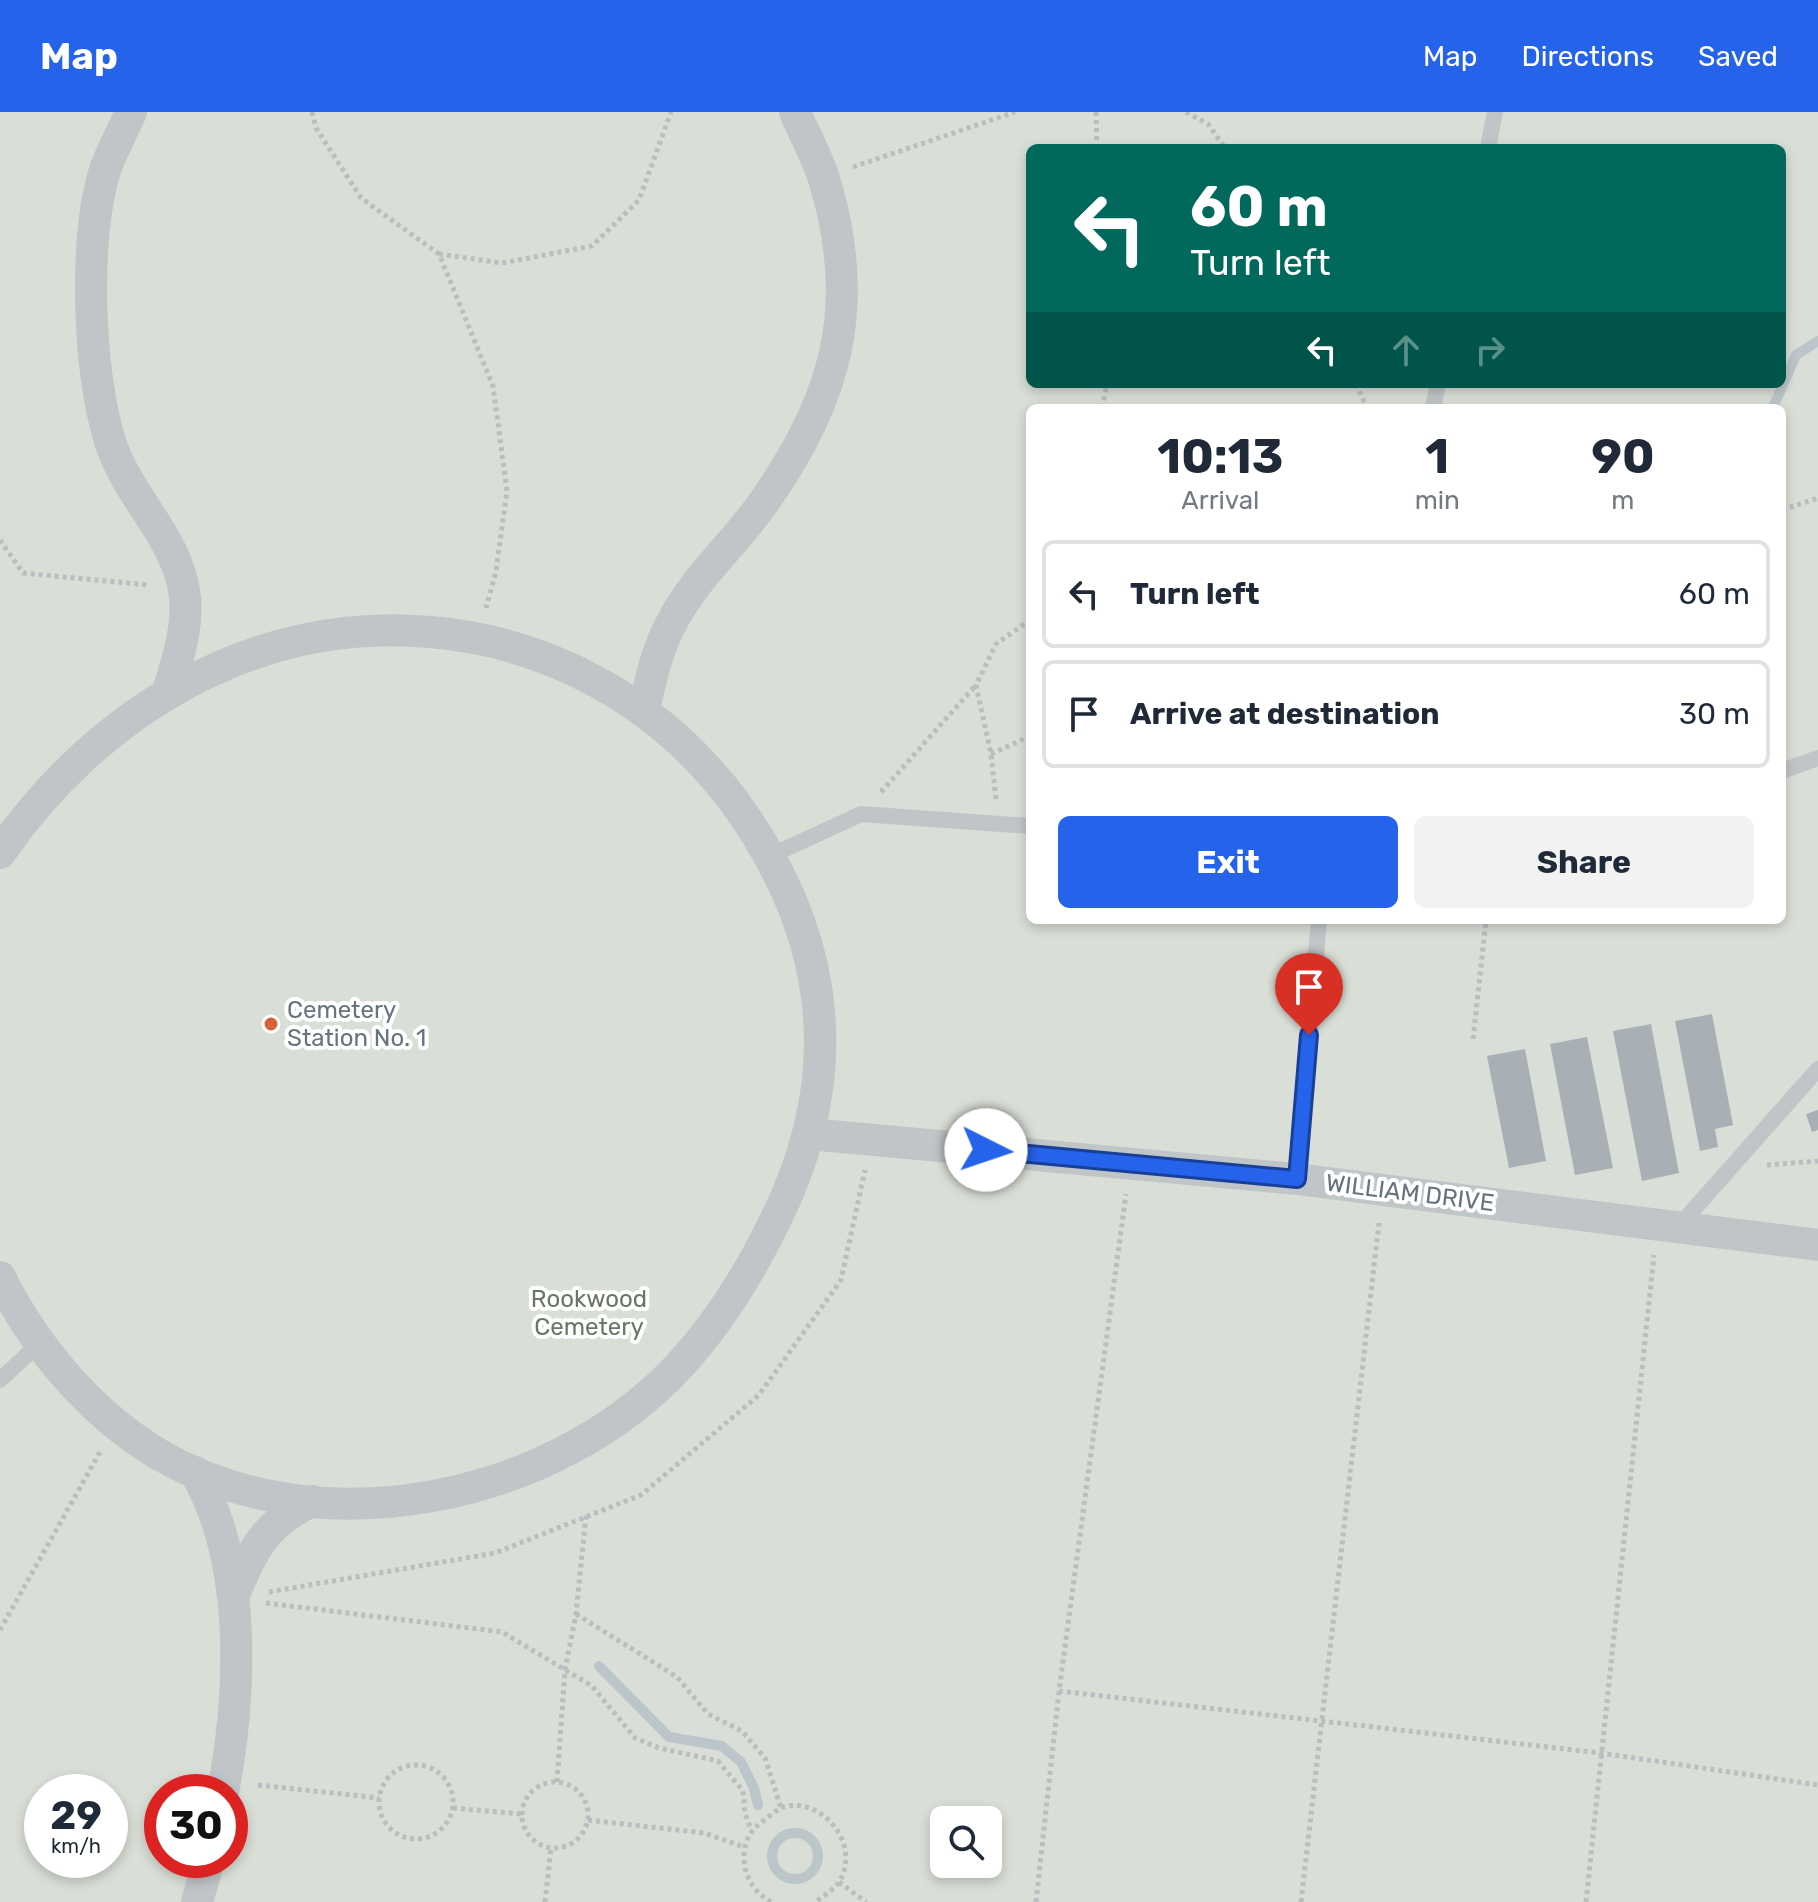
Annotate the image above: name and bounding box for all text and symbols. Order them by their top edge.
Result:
text: Map [40,33,118,79]
text: Map [1423,40,1477,73]
text: Directions [1521,40,1654,73]
text: Saved [1698,40,1778,73]
text: 60 m [1190,174,1328,240]
icon: left [1058,176,1162,280]
text: Turn left [1190,241,1331,284]
icon: left [1300,328,1344,372]
icon: ahead [1384,328,1428,372]
icon: right [1468,328,1512,372]
text: 10:13 [1157,428,1283,485]
text: 1 [1425,428,1449,485]
text: 90 [1591,428,1655,485]
text: Arrival [1181,485,1259,516]
text: min [1415,485,1460,516]
text: m [1611,485,1634,516]
icon: left [1062,572,1106,616]
text: Turn left [1130,576,1260,612]
text: 60 m [1679,576,1750,612]
icon: arrive [1062,692,1106,736]
text: Arrive at destination [1130,696,1440,732]
text: 30 m [1679,696,1750,732]
button: Exit [1058,816,1398,908]
button: Share [1414,816,1754,908]
pin [1275,953,1343,1035]
icon: arrive [1287,965,1331,1009]
place label: Cemetery Station No. 1 [287,996,426,1052]
marker: Cemetery Station No. 1 [262,1015,280,1033]
position arrow [944,1108,1028,1192]
street label: WILLIAM DRIVE [1324,1169,1496,1217]
park label: Rookwood Cemetery [531,1285,647,1341]
speed limit sign: 30 [144,1774,248,1878]
text: 29 [50,1792,102,1839]
map controls [930,1806,1002,1878]
button: search [930,1806,1002,1878]
text: km/h [51,1834,101,1858]

